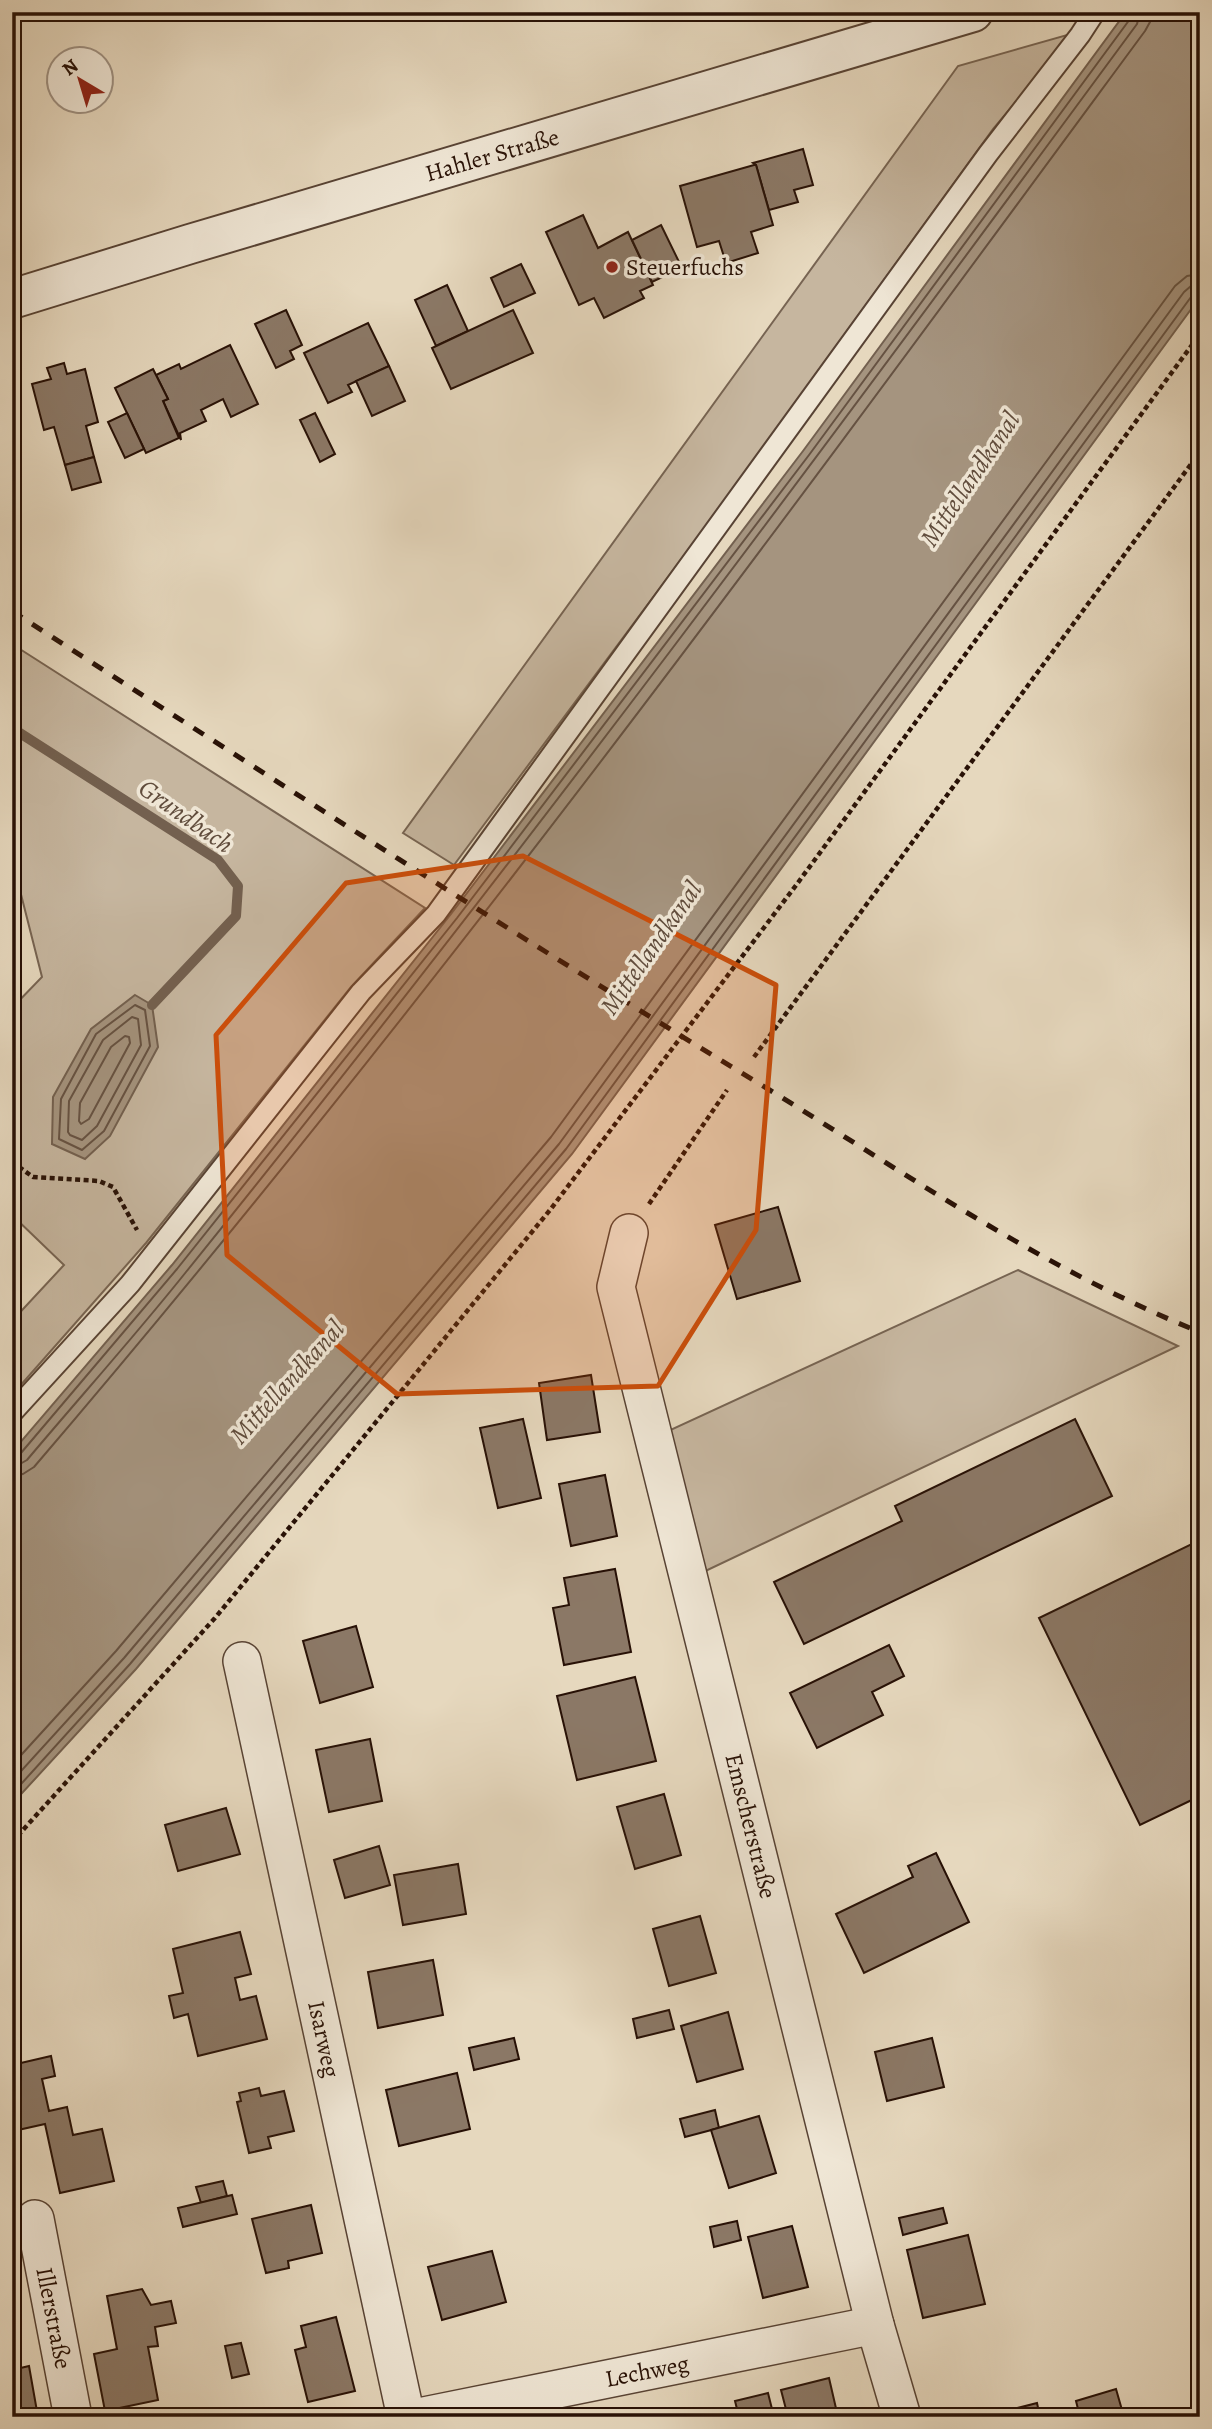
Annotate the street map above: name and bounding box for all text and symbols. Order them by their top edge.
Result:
north arrow [46,46,116,116]
text: N [57,53,84,82]
street label: Hahler Straße [421,121,563,189]
place label: Steuerfuchs [626,251,744,283]
marker: Steuerfuchs [604,259,620,275]
water label: Mittellandkanal [912,404,1028,553]
water label: Grundbach [132,771,240,861]
water label: Mittellandkanal [592,874,710,1022]
water label: Mittellandkanal [222,1312,353,1452]
street label: Emscherstraße [717,1750,785,1902]
street label: Isarweg [300,1998,348,2080]
street label: Illerstraße [28,2264,80,2372]
street label: Lechweg [602,2347,692,2395]

